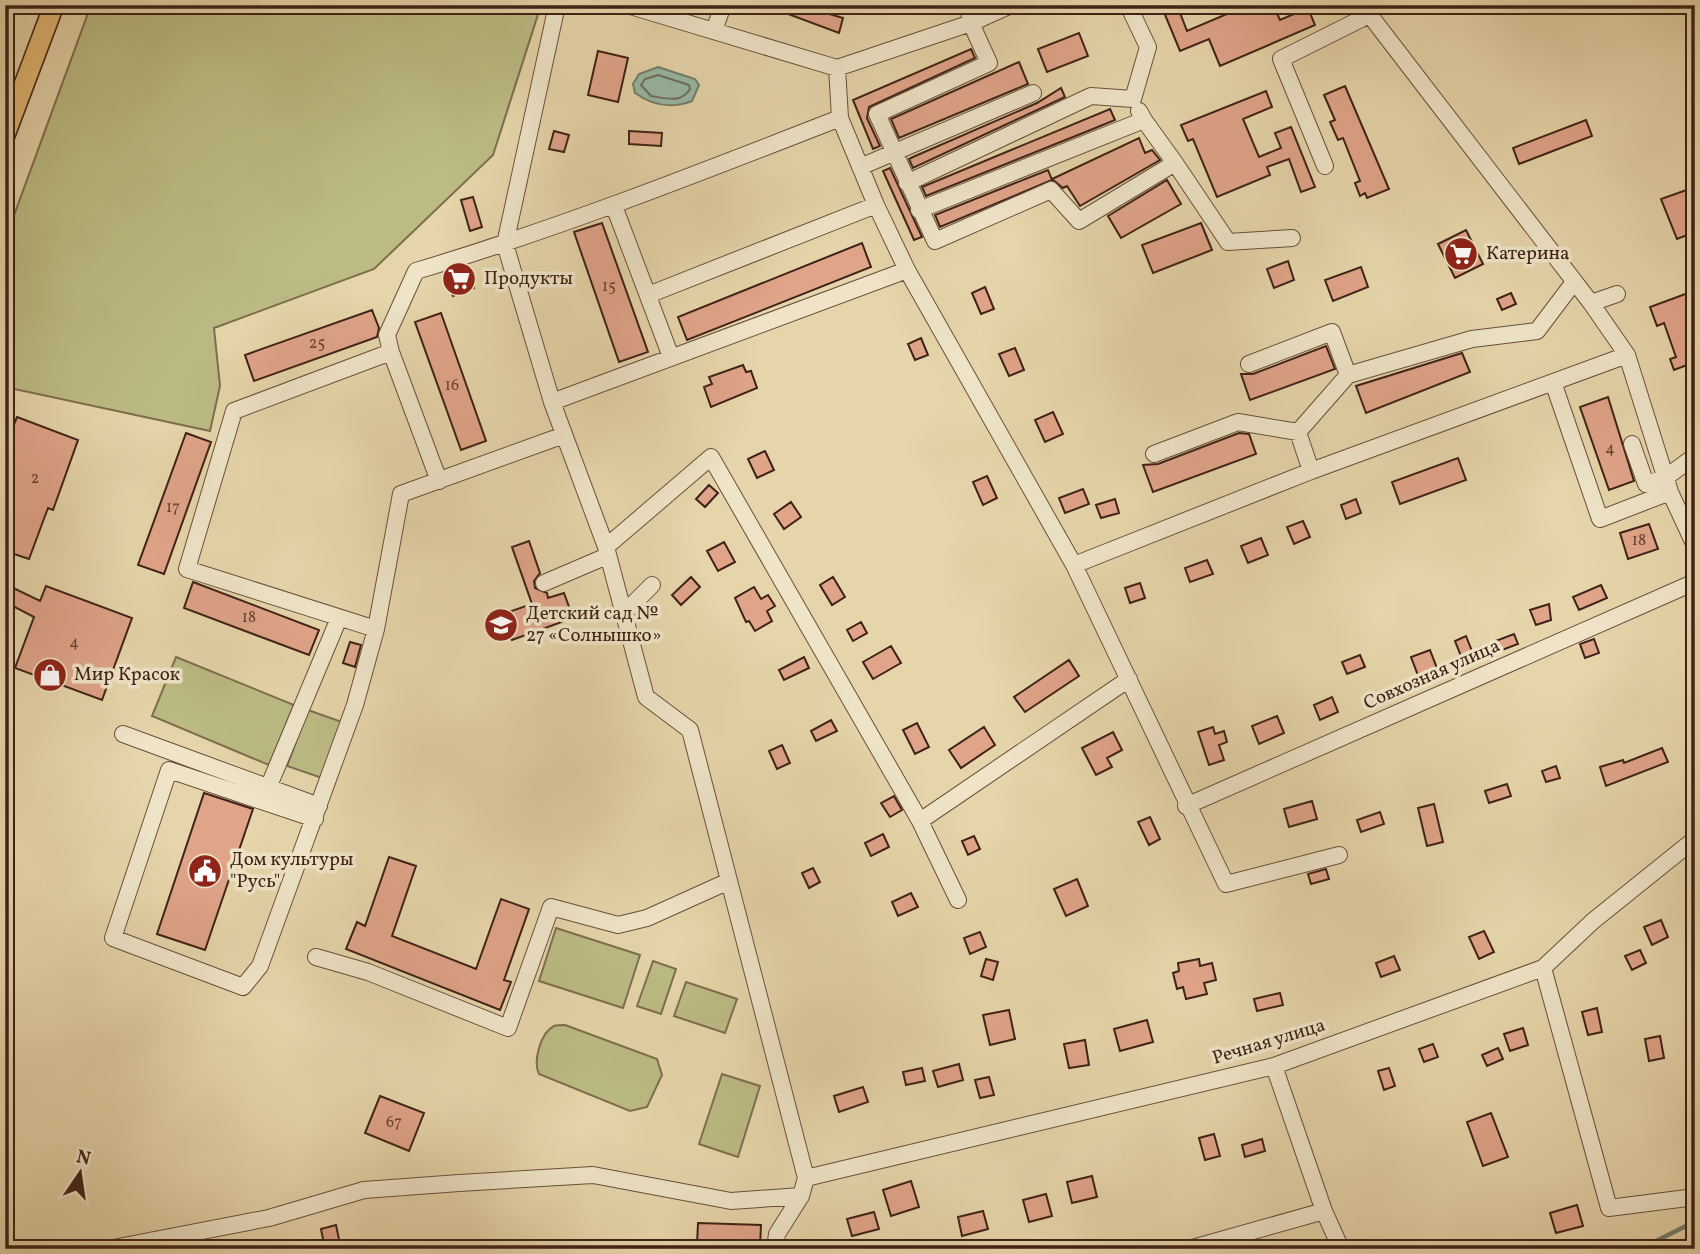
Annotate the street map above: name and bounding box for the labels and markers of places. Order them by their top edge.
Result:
supermarket icon: Катерина [1442,235,1480,273]
place label: Катерина [1486,241,1570,267]
supermarket icon: Продукты [440,260,478,298]
place label: Продукты [484,266,573,292]
place label: Детский сад № 27 «Солнышко» [526,601,662,649]
school or university icon: Детский сад № 27 «Солнышко» [482,606,520,644]
shop icon: Мир Красок [31,656,69,694]
place label: Мир Красок [74,662,180,688]
place label: Дом культуры "Русь" [230,847,353,895]
public building icon: Дом культуры "Русь" [186,852,224,890]

